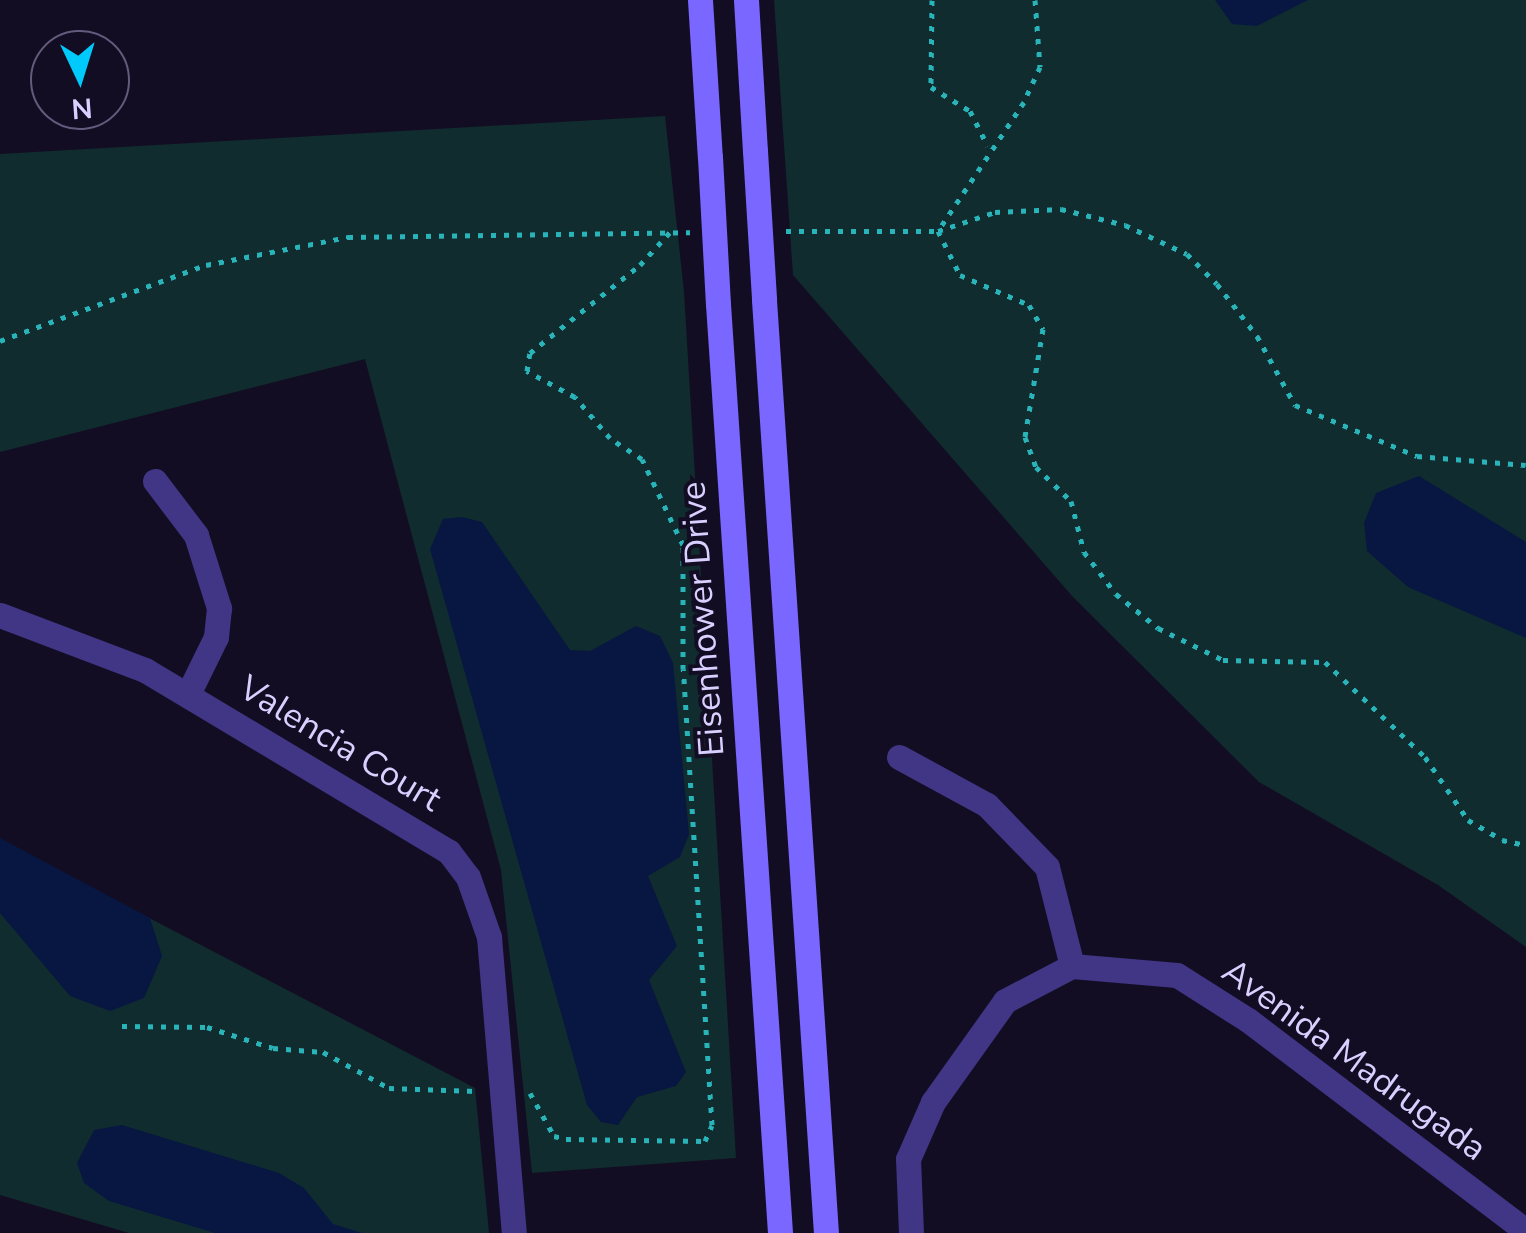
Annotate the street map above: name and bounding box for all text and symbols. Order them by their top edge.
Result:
north arrow [30,30,130,130]
text: N [70,88,94,128]
street label: Eisenhower Drive [672,480,734,758]
street label: Valencia Court [231,667,449,821]
street label: Avenida Madrugada [1214,950,1494,1170]

